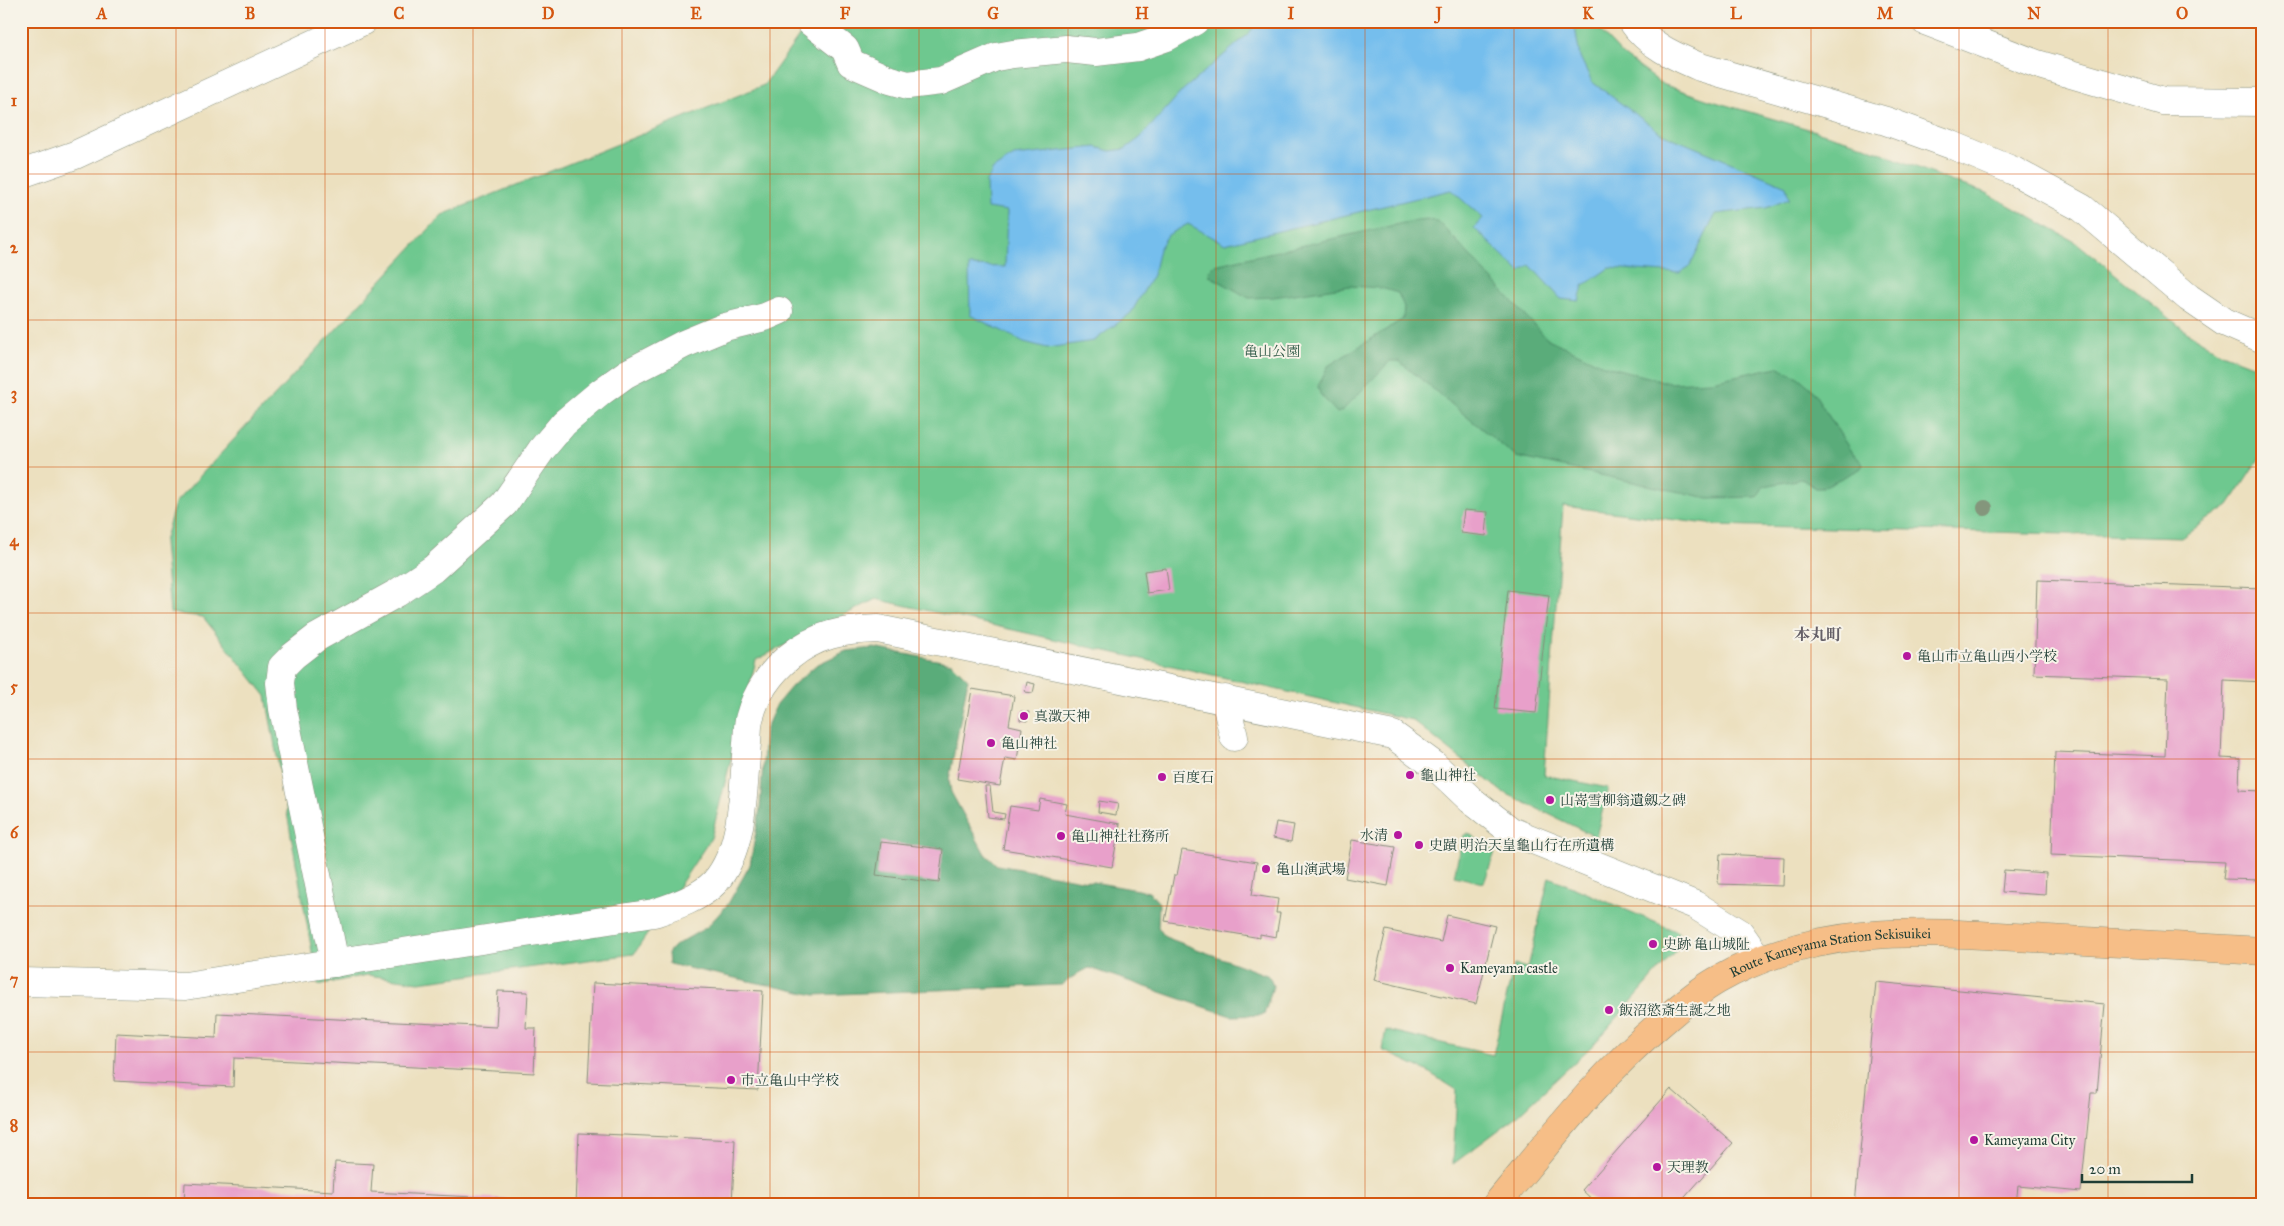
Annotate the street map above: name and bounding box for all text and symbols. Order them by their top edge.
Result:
text: A [96,4,108,23]
text: B [245,4,255,23]
text: C [394,4,405,23]
text: D [542,4,555,23]
text: E [690,4,702,23]
text: F [840,4,851,23]
text: G [987,4,999,23]
text: H [1135,4,1149,23]
text: I [1288,4,1295,23]
text: J [1434,4,1443,24]
text: K [1582,4,1594,23]
text: L [1730,4,1742,23]
text: M [1877,4,1894,23]
text: N [2027,4,2041,23]
text: O [2176,4,2188,23]
text: 1 [11,91,18,110]
text: 2 [10,238,19,257]
park label: 亀山公園 [1244,343,1300,360]
text: 3 [11,384,17,404]
text: 4 [10,531,20,551]
district label: 本丸町 [1794,625,1842,644]
place label: 亀山市立亀山西小学校 [1917,648,2057,665]
marker: 亀山市立亀山西小学校 [1901,650,1913,662]
text: 5 [10,677,18,696]
place label: 真澂天神 [1034,708,1090,725]
marker: 真澂天神 [1018,710,1030,722]
place label: 亀山神社 [1001,735,1057,752]
marker: 亀山神社 [985,737,997,749]
place label: 龜山神社 [1420,767,1476,784]
place label: 百度石 [1172,769,1214,786]
marker: 龜山神社 [1404,769,1416,781]
marker: 百度石 [1156,771,1168,783]
place label: 山嵜雪柳翁遺劔之碑 [1560,792,1686,809]
marker: 山嵜雪柳翁遺劔之碑 [1544,794,1556,806]
text: 6 [10,823,19,842]
place label: 水清 [1360,827,1388,844]
place label: 亀山神社社務所 [1071,828,1169,845]
marker: 水清 [1392,829,1404,841]
marker: 亀山神社社務所 [1055,830,1067,842]
place label: 史蹟 明治天皇龜山行在所遺構 [1429,837,1614,854]
marker: 史蹟 明治天皇龜山行在所遺構 [1413,839,1425,851]
place label: 亀山演武場 [1276,861,1346,878]
marker: 亀山演武場 [1260,863,1272,875]
street label: Route Kameyama Station Sekisuikei [1727,925,1931,981]
place label: 史跡 亀山城阯 [1663,936,1750,953]
marker: 史跡 亀山城阯 [1647,938,1659,950]
place label: Kameyama castle [1460,960,1558,977]
marker: Kameyama castle [1444,962,1456,974]
text: 7 [10,970,19,989]
place label: 飯沼慾斎生誕之地 [1619,1002,1731,1019]
marker: 飯沼慾斎生誕之地 [1603,1004,1615,1016]
place label: 市立亀山中学校 [741,1072,839,1089]
marker: 市立亀山中学校 [725,1074,737,1086]
text: 8 [10,1116,18,1135]
place label: Kameyama City [1984,1132,2076,1149]
marker: Kameyama City [1968,1134,1980,1146]
scale bar [2082,1151,2192,1183]
place label: 天理教 [1667,1159,1709,1176]
text: 20 m [2089,1160,2121,1178]
marker: 天理教 [1651,1161,1663,1173]

